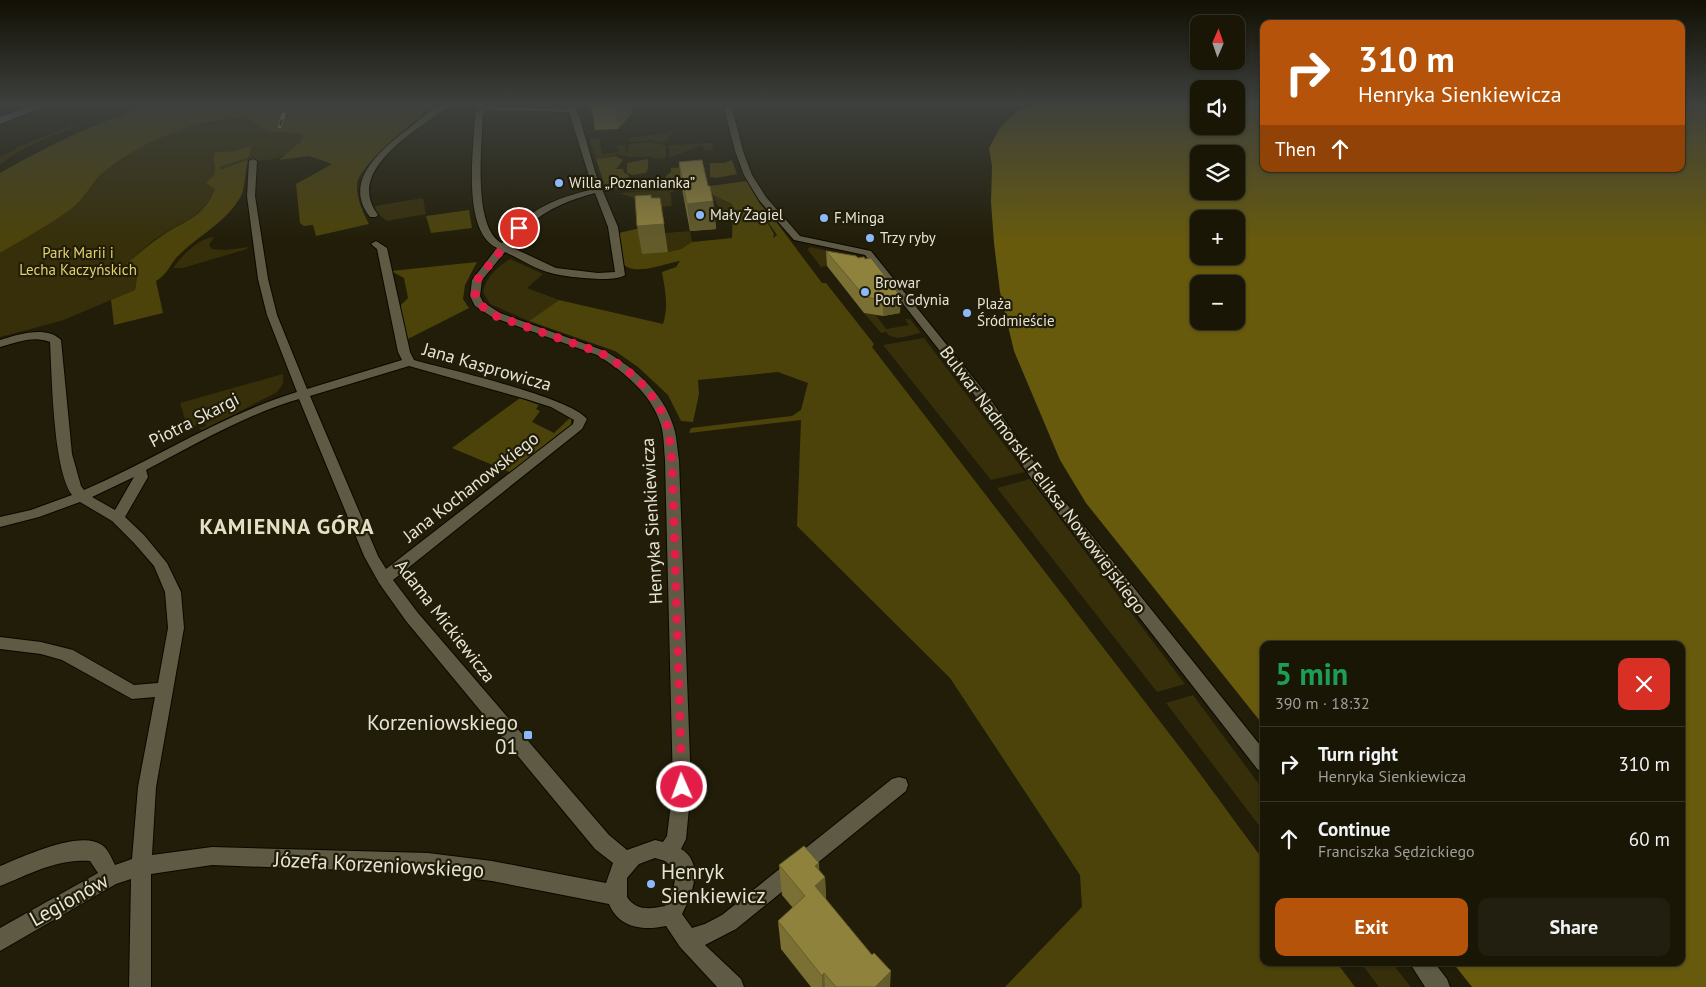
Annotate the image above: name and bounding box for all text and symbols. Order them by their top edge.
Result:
north arrow [1190,15,1245,70]
map controls [1190,15,1245,330]
text: 310 m [1358,36,1455,82]
icon: right [1275,40,1340,105]
button: sound [1190,80,1245,135]
text: Henryka Sienkiewicza [1358,80,1562,108]
icon: ahead [1326,135,1354,163]
text: Then [1275,137,1316,161]
button: layers [1190,145,1245,200]
place label: Willa „Poznanianka” [569,173,695,192]
marker: Willa „Poznanianka” [553,177,565,189]
place label: Mały Żagiel [710,205,784,224]
pin [498,207,540,249]
place label: F.Minga [834,208,885,227]
marker: Mały Żagiel [694,209,706,221]
button: + [1190,210,1245,265]
marker: F.Minga [818,212,830,224]
icon: arrive [505,214,533,242]
place label: Trzy ryby [880,228,936,247]
marker: Trzy ryby [864,232,876,244]
park label: Park Marii i Lecha Kaczyńskich [19,243,137,279]
place label: Browar Port Gdynia [875,273,949,309]
button: − [1190,275,1245,330]
marker: Browar Port Gdynia [859,286,871,298]
place label: Plaża Śródmieście [977,294,1055,330]
marker: Plaża Śródmieście [961,307,973,319]
street label: Jana Kasprowicza [419,337,554,396]
street label: Bulwar Nadmorski Feliksa Nowowiejskiego [935,341,1152,618]
street label: Piotra Skargi [145,387,243,452]
street label: Jana Kochanowskiego [397,426,543,547]
street label: Henryka Sienkiewicza [636,437,667,605]
district label: KAMIENNA GÓRA [199,512,375,540]
street label: Adama Mickiewicza [390,555,501,687]
text: 5 min [1275,654,1348,693]
button: close [1618,658,1670,710]
text: 390 m · 18:32 [1275,693,1370,713]
place label: Korzeniowskiego 01 [367,709,518,760]
marker: Korzeniowskiego 01 [522,729,534,741]
text: Turn right [1318,742,1398,766]
icon: right [1275,750,1303,778]
text: 310 m [1618,752,1670,776]
position arrow [655,760,707,812]
text: Henryka Sienkiewicza [1318,766,1466,786]
text: Continue [1318,817,1390,841]
icon: ahead [1275,825,1303,853]
text: 60 m [1629,827,1670,851]
text: Franciszka Sędzickiego [1318,841,1475,861]
street label: Józefa Korzeniowskiego [272,845,485,883]
place label: Henryk Sienkiewicz [661,858,766,909]
street label: Legionów [25,867,113,932]
marker: Henryk Sienkiewicz [645,878,657,890]
button: Exit [1275,898,1468,956]
button: Share [1478,898,1670,956]

